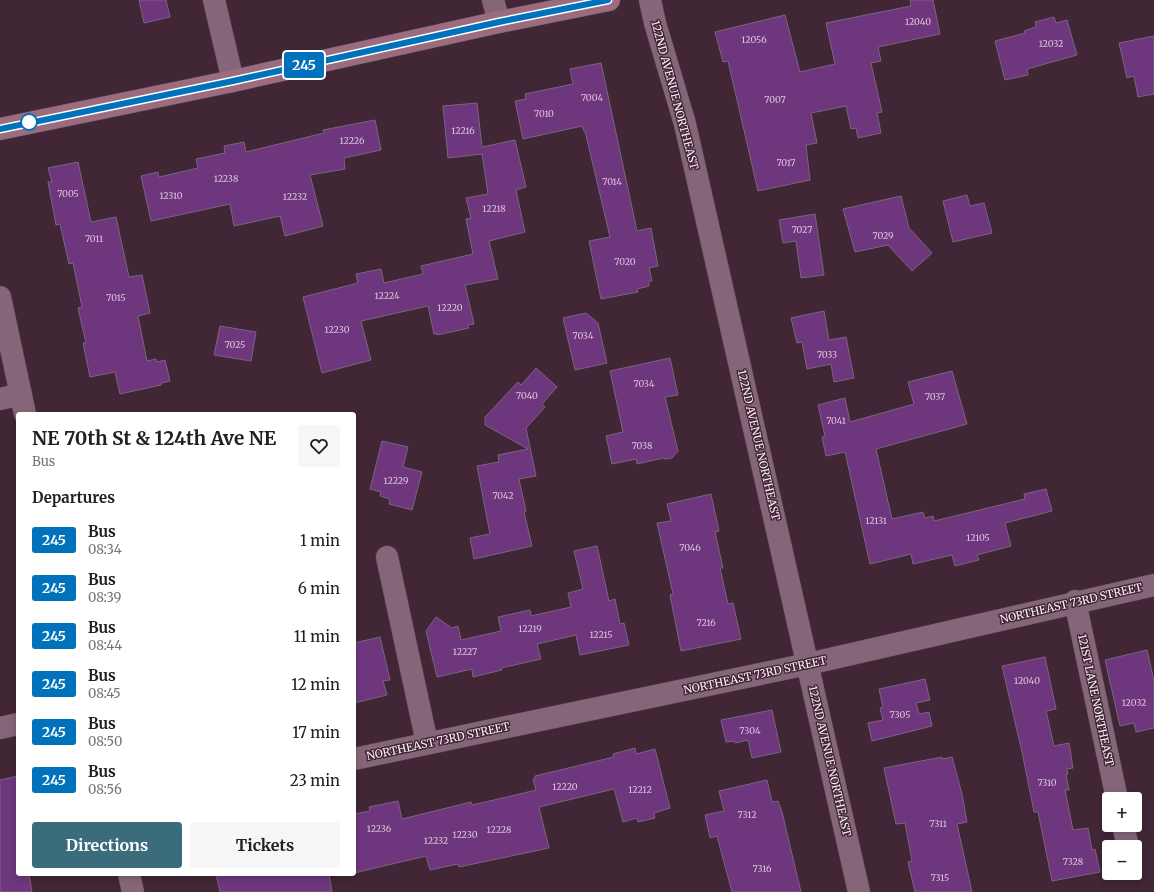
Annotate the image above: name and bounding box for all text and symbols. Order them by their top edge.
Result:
house number: 12040 [905,16,931,27]
street label: 122ND AVENUE NORTHEAST [648,19,702,172]
house number: 12056 [741,34,767,45]
house number: 12032 [1039,38,1063,49]
line badge: 245 [281,52,327,78]
text: 245 [292,56,316,74]
house number: 7004 [581,92,603,103]
house number: 7007 [764,94,786,105]
house number: 7010 [534,108,554,119]
unlabelled marker [20,113,38,131]
house number: 12216 [451,125,475,136]
house number: 12226 [340,135,365,146]
house number: 7017 [776,157,796,168]
house number: 12238 [214,173,238,184]
house number: 7014 [602,176,622,187]
house number: 7005 [57,188,79,199]
house number: 12310 [159,190,183,201]
house number: 12232 [283,191,307,202]
house number: 12218 [482,203,506,214]
house number: 7027 [792,224,812,235]
house number: 7029 [873,230,894,241]
house number: 7011 [85,233,103,244]
house number: 7020 [614,256,636,267]
house number: 12224 [375,290,400,301]
house number: 7015 [106,292,126,303]
house number: 12220 [437,302,463,313]
house number: 12230 [324,324,350,335]
house number: 7034 [573,330,594,341]
house number: 7025 [225,339,245,350]
house number: 7033 [817,349,837,360]
street label: 122ND AVENUE NORTHEAST [735,368,783,522]
house number: 7034 [634,378,655,389]
house number: 7040 [516,390,538,401]
house number: 7037 [925,391,945,402]
house number: 7041 [826,415,846,426]
button: heart [298,425,340,467]
text: NE 70th St & 124th Ave NE [32,426,276,450]
house number: 7038 [632,440,652,451]
text: Bus [32,453,55,470]
house number: 12229 [384,475,408,486]
text: Departures [32,488,115,507]
house number: 7042 [492,490,514,501]
house number: 12131 [865,515,887,526]
text: Bus [88,522,116,541]
text: 245 [42,531,66,549]
text: 1 min [300,531,340,550]
house number: 12105 [966,532,990,543]
text: 08:34 [88,541,122,558]
house number: 7046 [679,542,701,553]
text: Bus [88,570,116,589]
text: 245 [42,579,66,597]
text: 6 min [298,579,340,598]
street label: NORTHEAST 73RD STREET [998,580,1144,626]
text: 08:39 [88,589,121,606]
house number: 7216 [696,617,716,628]
text: Bus [88,618,116,637]
house number: 12219 [518,623,542,634]
text: 245 [42,627,66,645]
text: 11 min [294,627,340,646]
house number: 12215 [589,629,613,640]
street label: 121ST LANE NORTHEAST [1075,633,1117,768]
text: 08:44 [88,637,122,654]
house number: 12227 [453,646,477,657]
street label: NORTHEAST 73RD STREET [682,653,828,697]
text: Bus [88,666,116,685]
text: 245 [42,675,66,693]
text: 12 min [291,675,340,694]
house number: 12040 [1014,675,1040,686]
street label: 122ND AVENUE NORTHEAST [806,684,854,838]
text: 08:45 [88,685,121,702]
house number: 12032 [1122,697,1146,708]
house number: 7305 [890,709,910,720]
text: Bus [88,714,116,733]
street label: NORTHEAST 73RD STREET [365,719,511,763]
text: 245 [42,723,66,741]
text: 17 min [292,723,340,742]
house number: 7304 [739,725,761,736]
text: 08:50 [88,733,122,750]
text: Bus [88,762,116,781]
text: 245 [42,771,66,789]
text: 23 min [290,771,340,790]
house number: 7310 [1037,777,1057,788]
text: 08:56 [88,781,122,798]
house number: 12220 [552,781,578,792]
house number: 12212 [628,784,652,795]
map controls [1102,792,1142,880]
button: + [1102,792,1142,832]
house number: 7312 [737,809,757,820]
house number: 7311 [929,818,947,829]
button: Directions [32,822,182,868]
button: Tickets [190,822,340,868]
house number: 12236 [367,823,392,834]
house number: 12228 [487,824,511,835]
house number: 12230 [452,829,478,840]
house number: 12232 [424,835,448,846]
button: − [1102,840,1142,880]
house number: 7328 [1063,856,1083,867]
house number: 7316 [753,863,772,874]
house number: 7315 [931,872,949,883]

